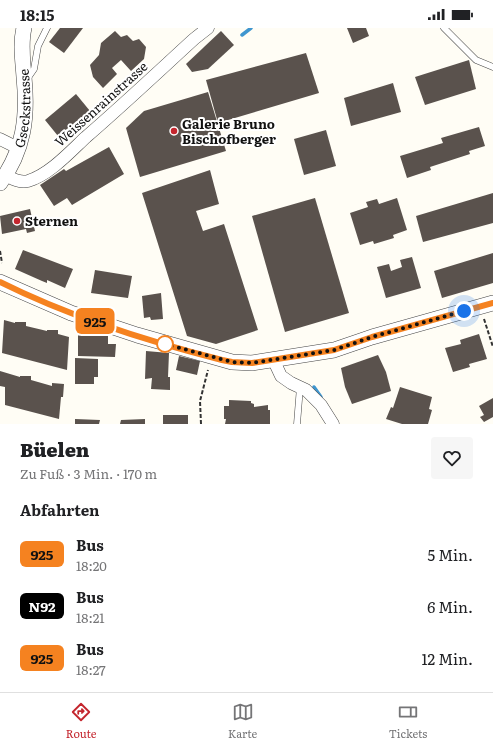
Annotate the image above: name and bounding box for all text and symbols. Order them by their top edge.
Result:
text: 18:15 [20,3,54,26]
street label: Weissenrainstrasse [50,57,151,151]
street label: Gseckstrasse [9,68,34,150]
place label: Galerie Bruno Bischofberger [182,114,276,148]
marker: Galerie Bruno Bischofberger [169,126,179,136]
place label: Sternen [25,211,78,230]
marker: Sternen [12,216,22,226]
your location [454,301,474,321]
line badge: 925 [72,308,118,334]
text: 925 [84,311,106,331]
unlabelled marker [156,335,174,353]
text: Büelen [20,435,89,463]
button: heart [431,437,473,479]
text: Zu Fuß · 3 Min. · 170 m [20,464,157,483]
text: Abfahrten [20,498,99,521]
text: Bus [76,533,104,556]
text: 5 Min. [428,543,473,566]
text: 925 [31,544,53,564]
text: 18:20 [76,556,107,575]
text: Bus [76,585,104,608]
text: 6 Min. [427,595,473,618]
text: N92 [28,596,56,616]
text: 18:21 [76,608,105,627]
text: Bus [76,637,104,660]
text: 12 Min. [421,647,473,670]
text: 925 [31,648,53,668]
text: 18:27 [76,660,106,679]
tab: Route [66,701,97,741]
tab: Karte [228,701,257,741]
tab: Tickets [389,701,427,741]

